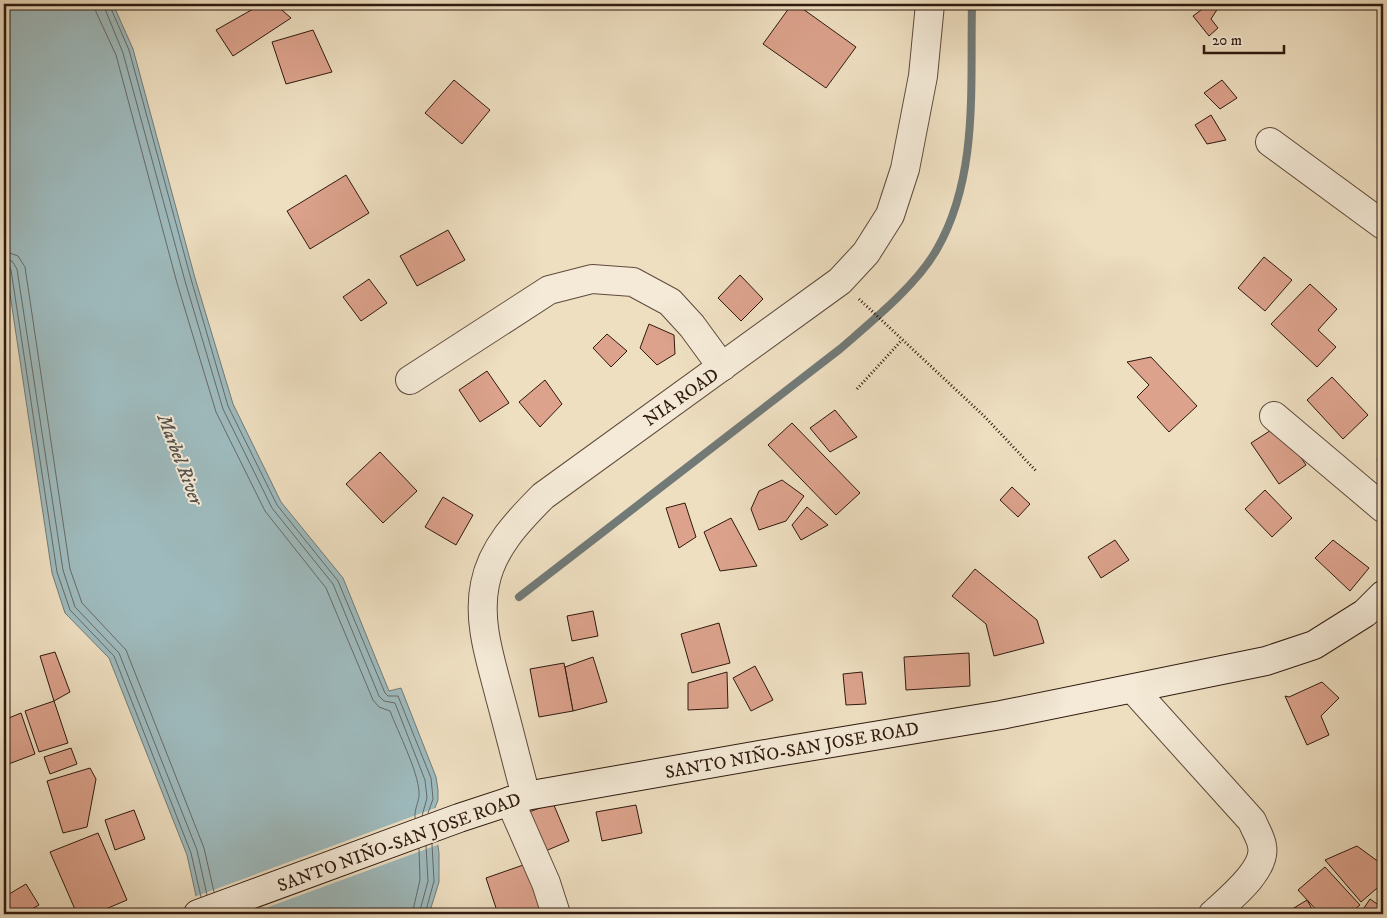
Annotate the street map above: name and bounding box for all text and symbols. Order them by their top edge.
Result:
scale bar [1204,22,1284,54]
text: 20 m [1212,31,1242,50]
street label: NIA ROAD [640,364,723,432]
water label: Marbel River [151,409,208,510]
street label: SANTO NIÑO-SAN JOSE ROAD [663,717,921,784]
street label: SANTO NIÑO-SAN JOSE ROAD [274,788,524,897]

